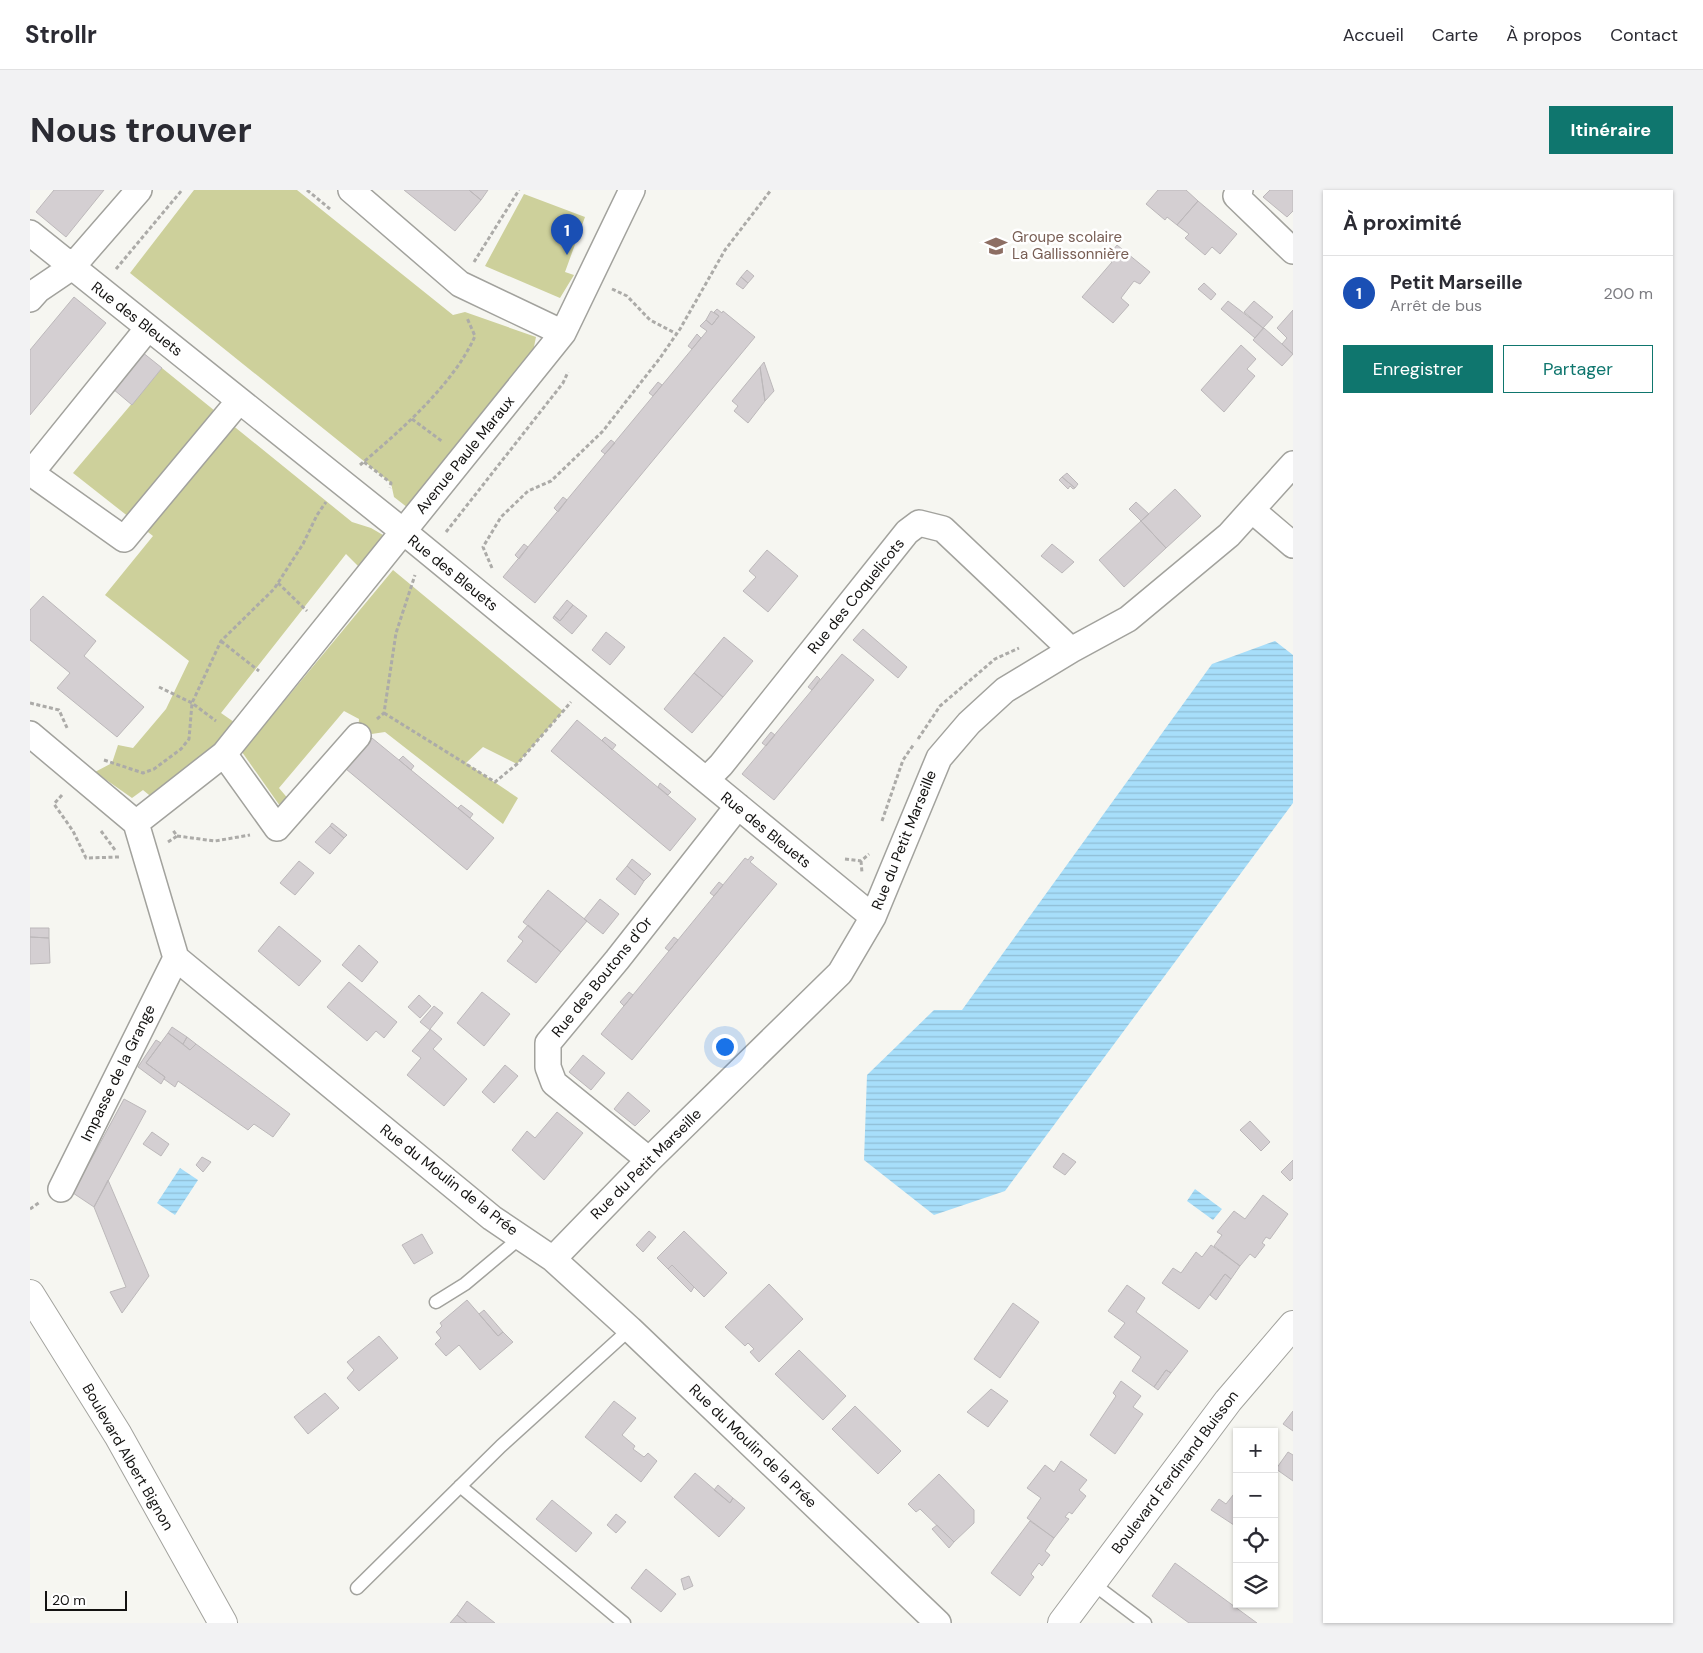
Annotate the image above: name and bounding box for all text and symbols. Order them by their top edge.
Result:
text: Strollr [25,19,97,50]
text: Accueil [1343,23,1404,47]
text: Carte [1432,23,1478,47]
text: À propos [1506,23,1582,47]
text: Contact [1610,23,1678,47]
button: Itinéraire [1549,106,1673,154]
text: Nous trouver [30,107,252,153]
text: À proximité [1343,209,1462,237]
pin: 1 [551,214,583,255]
place label: Groupe scolaire La Gallissonnière [1012,227,1129,264]
school or university icon: Groupe scolaire La Gallissonnière [983,233,1009,259]
text: Petit Marseille [1390,270,1523,295]
street label: Rue des Bleuets [87,277,187,361]
text: 1 [1356,283,1362,304]
text: 200 m [1604,283,1653,304]
text: Arrêt de bus [1390,295,1482,316]
button: Enregistrer [1343,345,1493,393]
button: Partager [1503,345,1653,393]
street label: Avenue Paule Maraux [411,391,519,518]
street label: Rue des Bleuets [404,530,502,616]
street label: Rue des Coquelicots [803,534,909,658]
street label: Rue du Petit Marseille [867,767,941,913]
street label: Rue des Bleuets [717,787,815,873]
street label: Rue des Boutons d'Or [547,912,657,1041]
street label: Impasse de la Grange [76,1001,160,1145]
your location [712,1034,738,1060]
street label: Rue du Petit Marseille [586,1104,706,1224]
street label: Rue du Moulin de la Prée [376,1120,522,1240]
street label: Boulevard Albert Bignon [78,1380,178,1534]
street label: Rue du Moulin de la Prée [685,1380,821,1512]
street label: Boulevard Ferdinand Buisson [1107,1386,1243,1558]
map controls [1233,1428,1278,1608]
button: + [1233,1428,1278,1473]
button: − [1233,1473,1278,1518]
button: locate [1233,1518,1278,1563]
button: layers [1233,1563,1278,1608]
scale bar [45,1588,128,1611]
text: 20 m [52,1591,86,1609]

